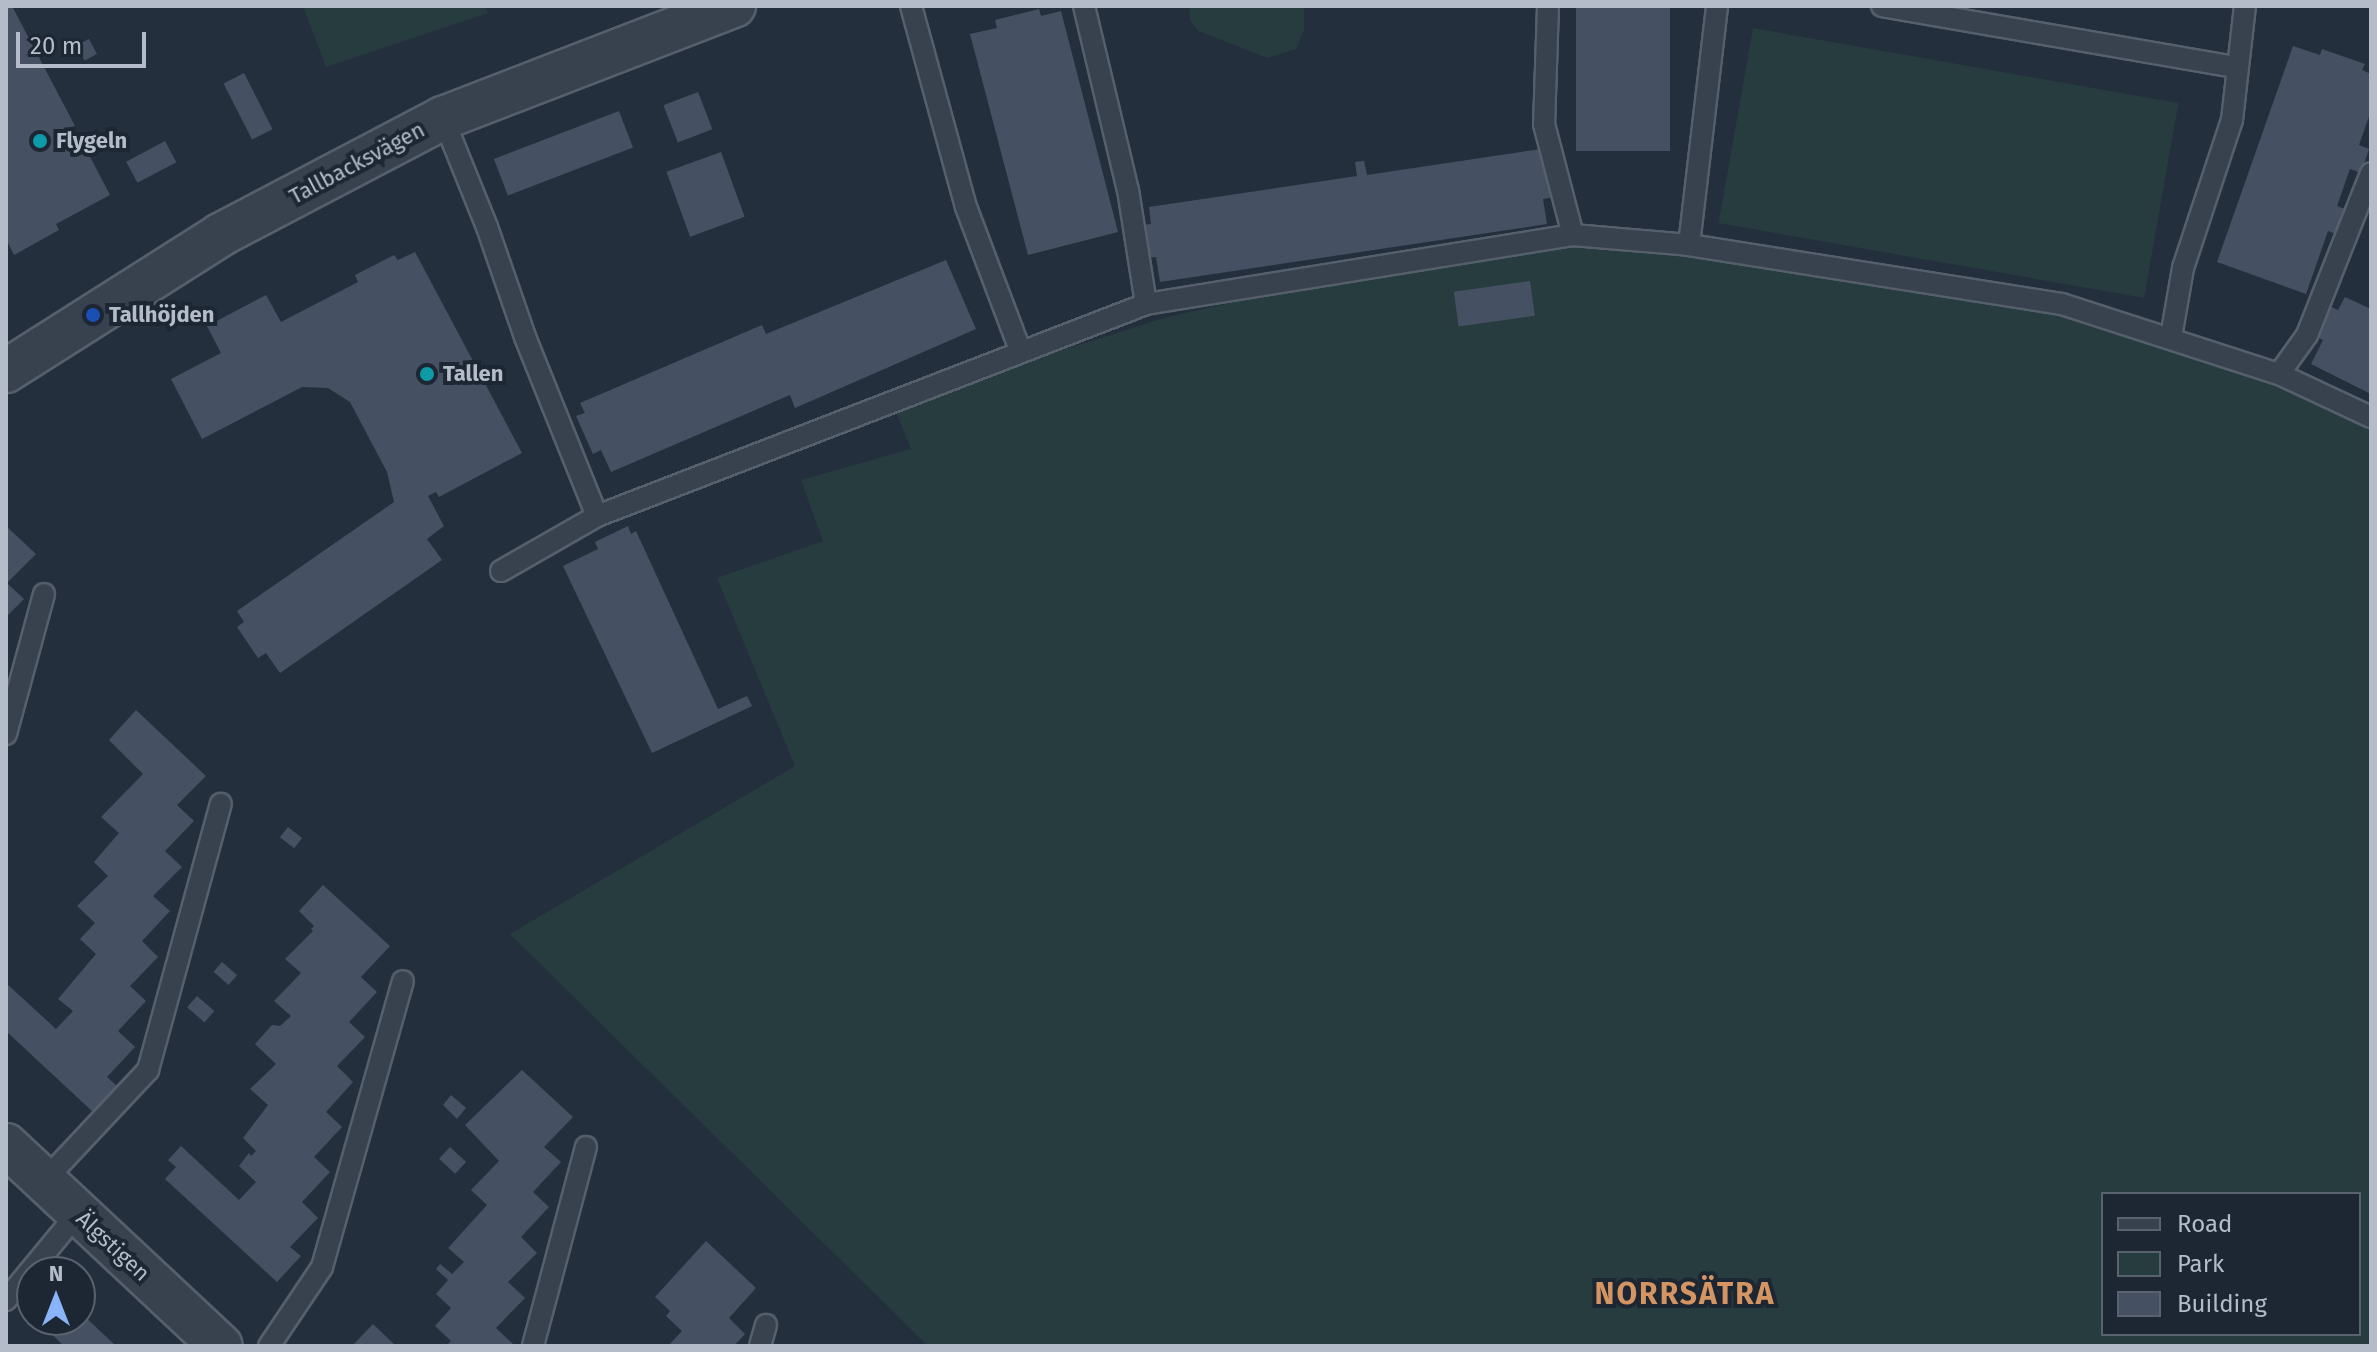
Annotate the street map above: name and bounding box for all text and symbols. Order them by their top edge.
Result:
scale bar [20,16,150,66]
text: 20 m [30,32,82,60]
street label: Tallbacksvägen [285,116,429,210]
place label: Flygeln [56,128,127,154]
marker: Flygeln [31,132,49,150]
place label: Tallhöjden [109,302,214,328]
marker: Tallhöjden [84,306,102,324]
place label: Tallen [443,361,503,387]
marker: Tallen [418,365,436,383]
legend [2101,1192,2361,1336]
street label: Älgstigen [71,1205,155,1287]
text: Road [2177,1210,2232,1238]
text: Park [2177,1250,2224,1278]
north arrow [16,1256,96,1336]
text: N [49,1260,63,1287]
district label: NORRSÄTRA [1595,1276,1775,1312]
text: Building [2177,1290,2267,1318]

